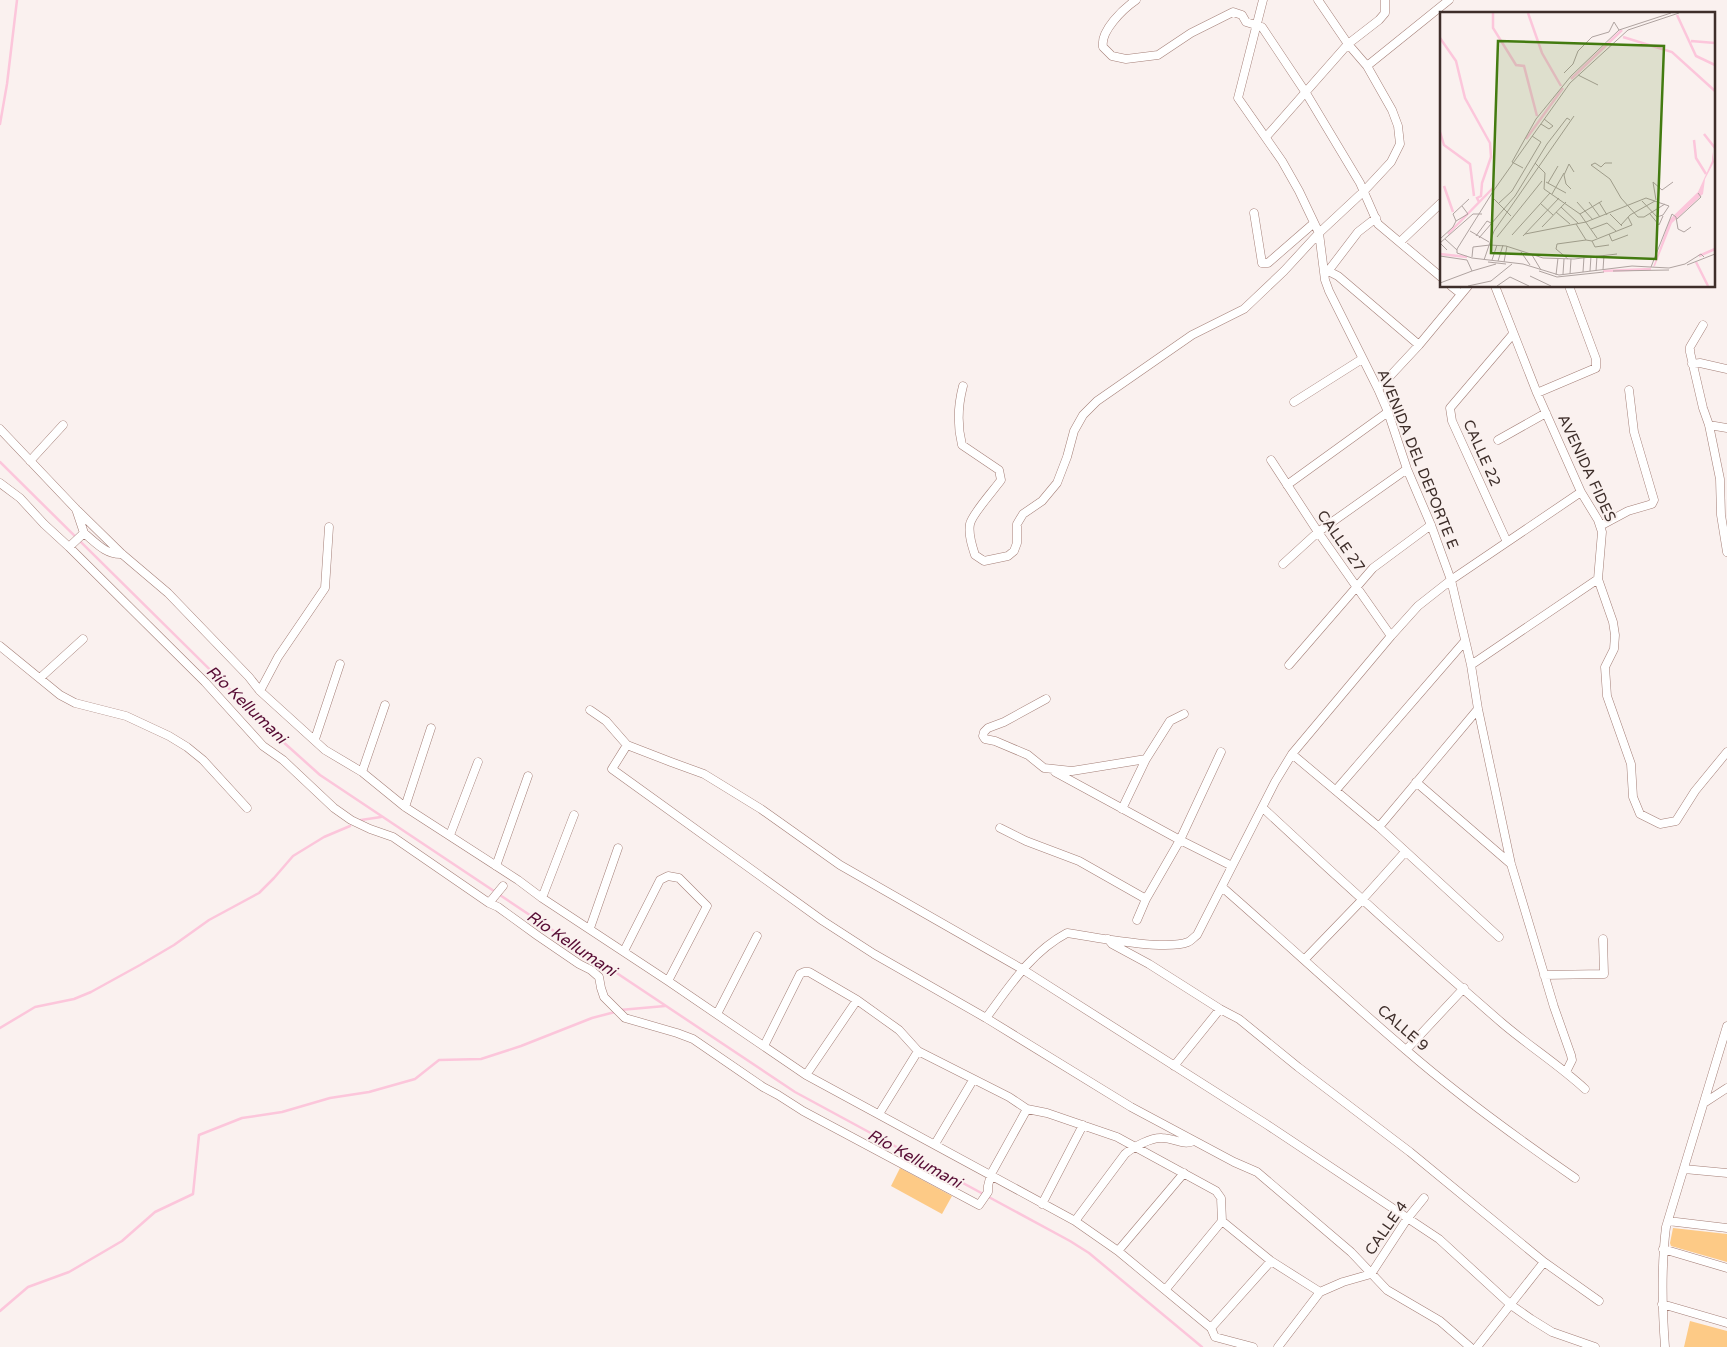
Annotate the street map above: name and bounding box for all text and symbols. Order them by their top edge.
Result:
inset map [1440,12,1714,288]
street label: AVENIDA DEL DEPORTE E [1374,366,1462,552]
street label: AVENIDA FIDES [1554,411,1620,525]
street label: CALLE 22 [1459,417,1505,489]
street label: CALLE 27 [1313,507,1369,575]
water label: Río Kellumani [202,661,292,749]
water label: Río Kellumani [523,906,622,982]
street label: CALLE 9 [1374,1001,1432,1055]
water label: Río Kellumani [864,1125,967,1194]
street label: CALLE 4 [1361,1198,1411,1258]

